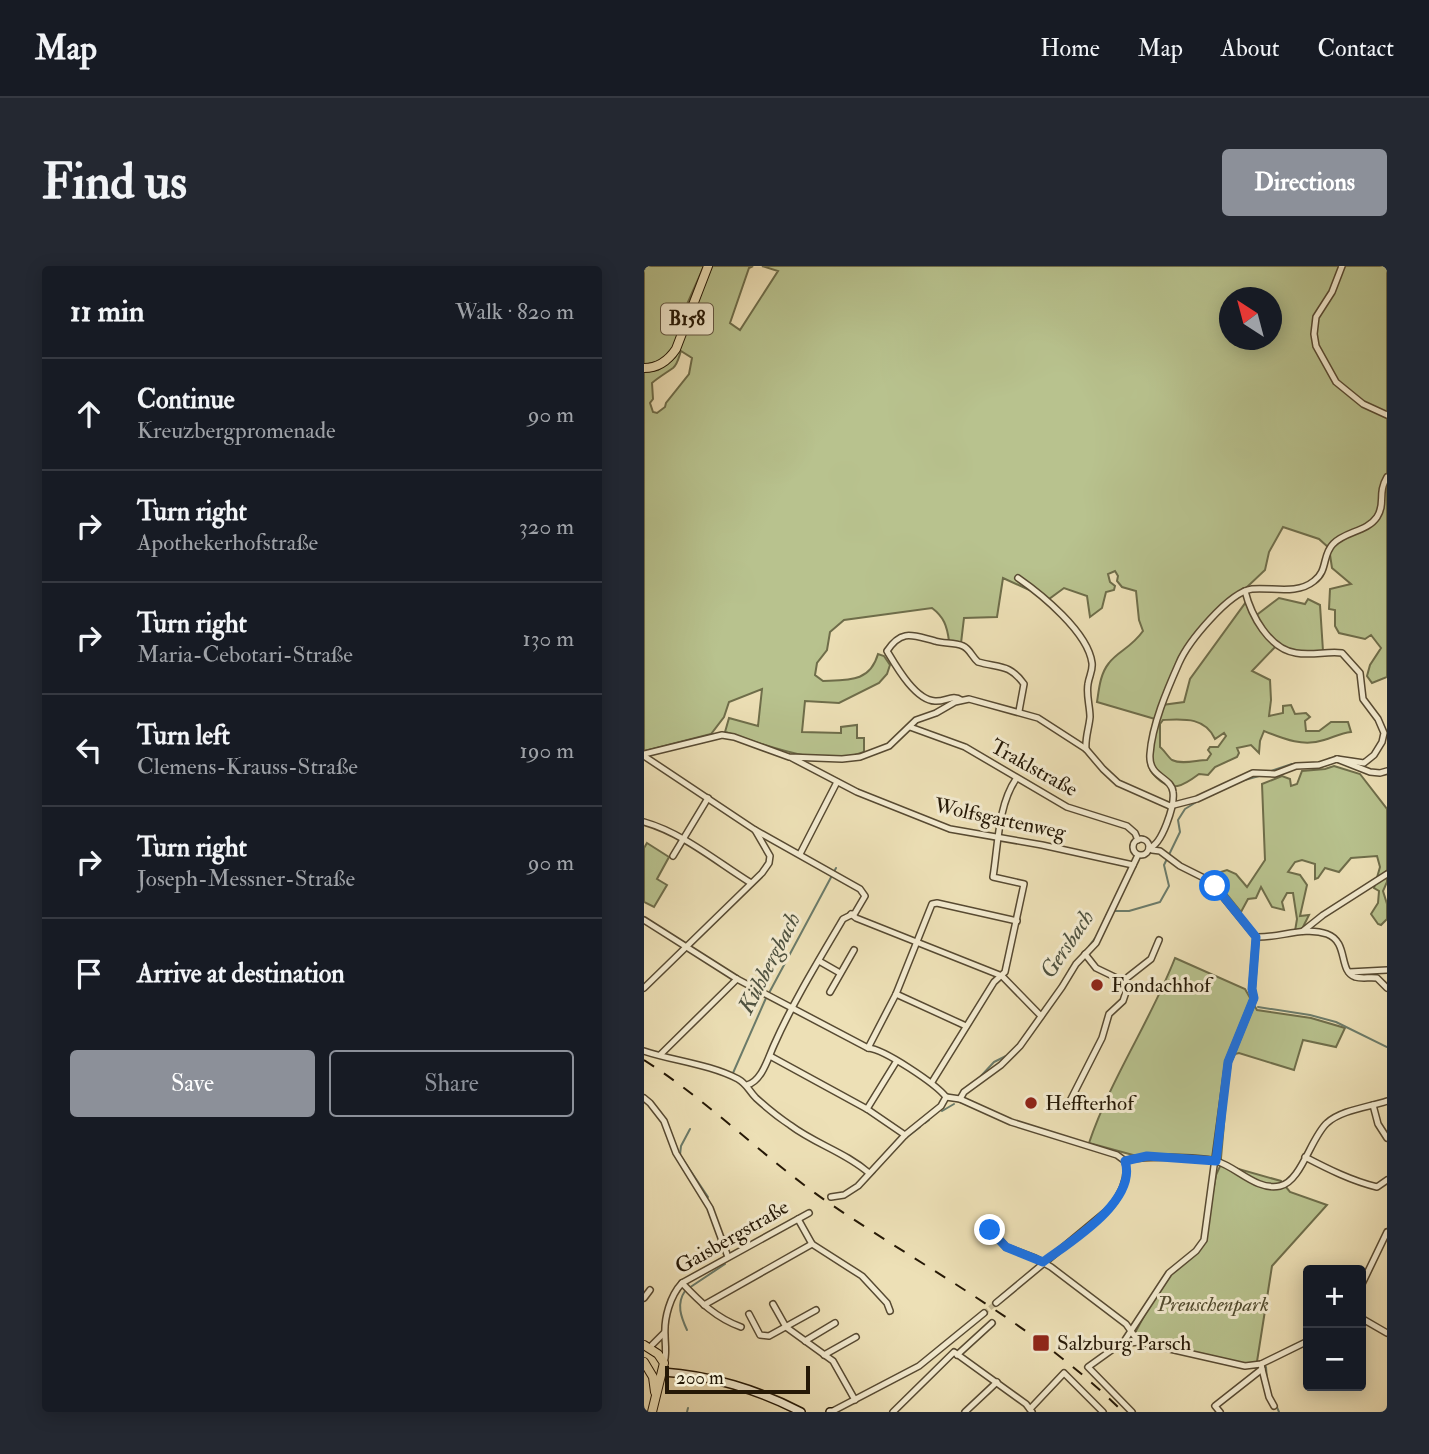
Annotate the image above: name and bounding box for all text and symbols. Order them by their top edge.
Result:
text: Map [35,28,97,69]
text: Home [1040,33,1100,64]
text: Map [1138,33,1183,64]
text: About [1221,33,1280,64]
text: Contact [1318,33,1394,64]
button: Directions [1222,149,1387,216]
text: Find us [42,152,187,213]
north arrow [1219,287,1282,350]
text: 11 min [70,293,144,330]
text: Walk · 820 m [455,297,574,326]
road number: B158 [661,304,713,334]
text: Continue [137,384,235,416]
icon: ahead [70,395,108,433]
text: 90 m [528,400,574,429]
text: Kreuzbergpromenade [137,416,336,445]
text: Turn right [137,496,247,528]
icon: right [70,507,108,545]
text: 320 m [519,512,574,541]
text: Apothekerhofstraße [137,528,318,557]
text: Turn right [137,608,247,640]
icon: right [70,619,108,657]
text: 130 m [522,624,574,653]
text: Maria-Cebotari-Straße [137,640,353,669]
text: Turn left [137,720,230,752]
icon: left [70,731,108,769]
street label: Traklstraße [986,733,1083,803]
text: 190 m [520,736,574,765]
text: Clemens-Krauss-Straße [137,752,358,781]
street label: Wolfsgartenweg [931,792,1069,846]
text: Turn right [137,832,247,864]
icon: right [70,843,108,881]
text: 90 m [528,848,574,877]
text: Joseph-Messner-Straße [137,864,355,893]
route start [1199,870,1230,901]
water label: Gersbach [1033,904,1101,984]
water label: Kühbergbach [731,907,807,1019]
icon: arrive [70,955,108,993]
text: Arrive at destination [137,958,345,990]
place label: Fondachhof [1111,972,1214,999]
marker: Fondachhof [1089,977,1105,993]
button: Save [70,1050,315,1117]
button: Share [329,1050,574,1117]
place label: Heffterhof [1045,1090,1137,1117]
marker: Heffterhof [1023,1095,1039,1111]
street label: Gaisbergstraße [670,1194,794,1280]
route end [974,1214,1005,1245]
map controls [1303,1265,1366,1391]
button: + [1303,1265,1366,1328]
park label: Preuschenpark [1156,1291,1269,1318]
button: − [1303,1328,1366,1391]
place label: Salzburg Parsch [1057,1330,1191,1357]
marker: Salzburg Parsch [1031,1333,1051,1353]
scale bar [665,1363,810,1395]
text: 200 m [676,1366,724,1390]

